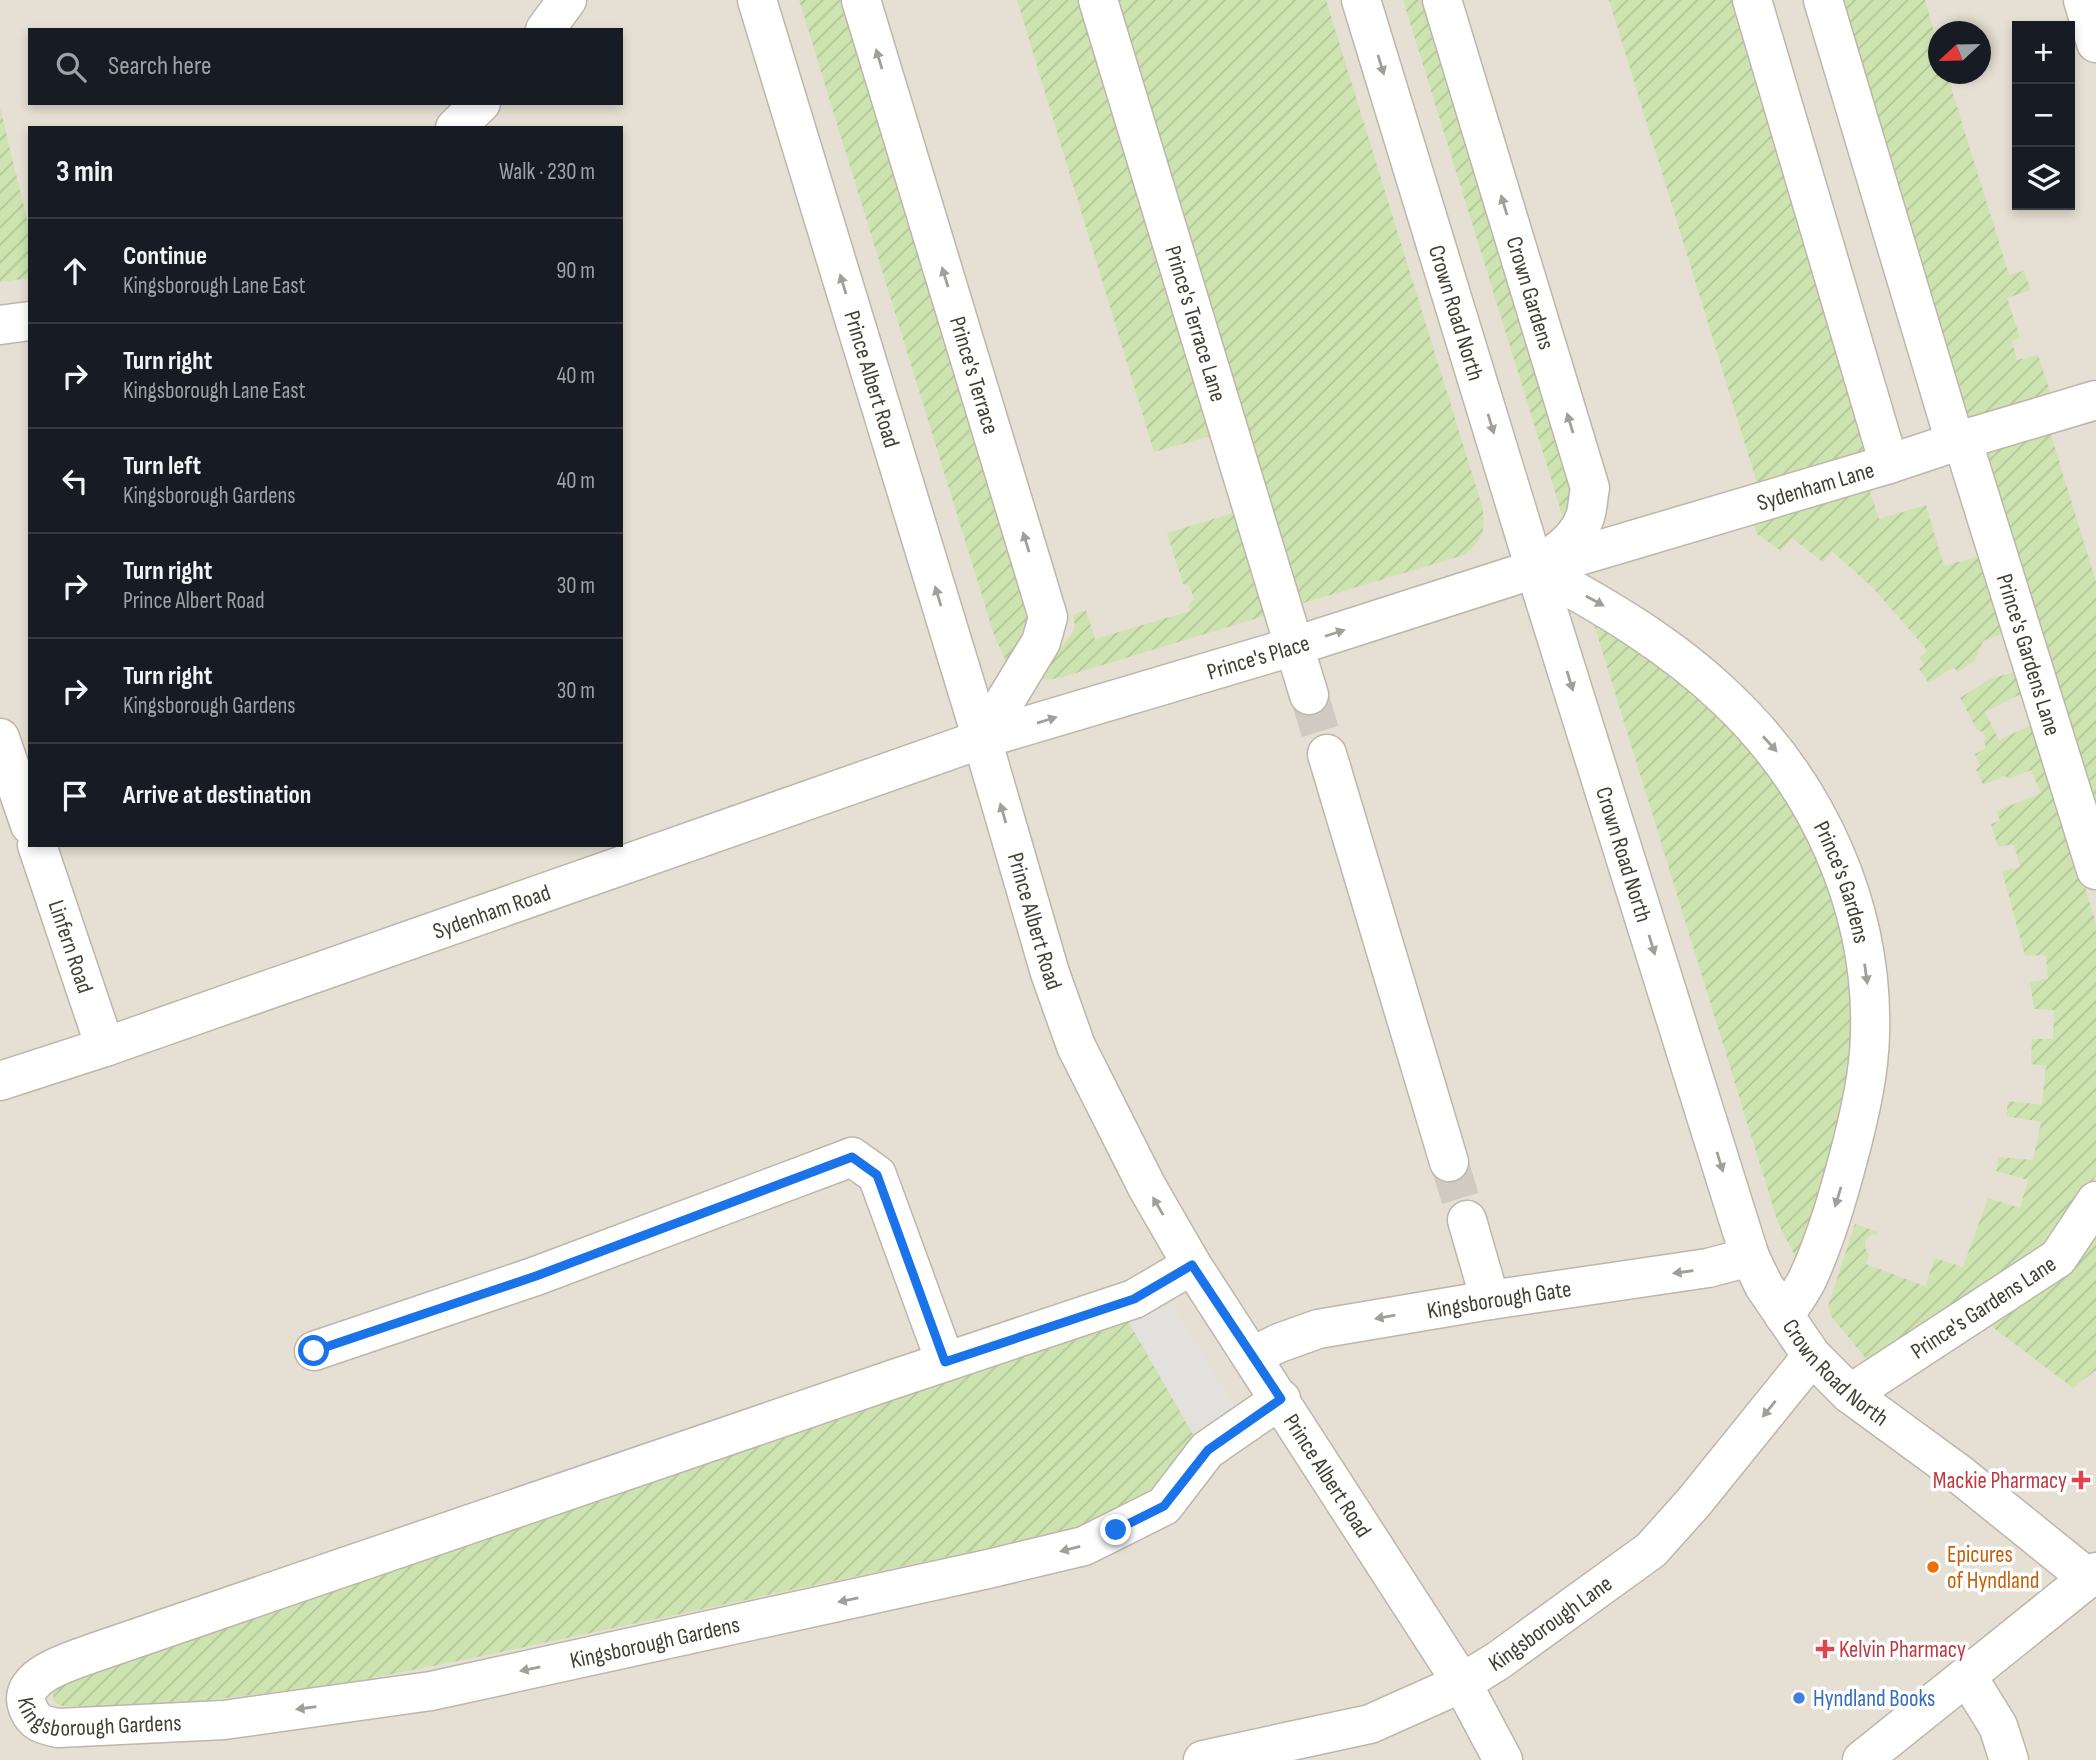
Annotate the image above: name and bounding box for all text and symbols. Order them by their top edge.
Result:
north arrow [1928,21,1991,84]
map controls [2012,21,2075,210]
button: + [2012,21,2075,84]
search box [28,28,623,105]
icon: search [52,48,90,86]
one-way arrow [874,49,884,70]
text: Search here [108,51,211,82]
one-way arrow [1377,55,1387,76]
button: − [2012,84,2075,147]
button: layers [2012,147,2075,210]
text: 3 min [56,154,113,190]
text: Walk · 230 m [499,158,595,186]
one-way arrow [1499,194,1509,215]
street label: Crown Gardens [1500,233,1560,353]
text: Continue [123,241,207,272]
street label: Prince's Terrace Lane [1158,242,1232,405]
street label: Crown Road North [1422,242,1490,384]
icon: ahead [56,252,94,290]
text: 90 m [556,257,595,285]
one-way arrow [940,266,950,287]
text: Kingsborough Lane East [123,272,306,300]
one-way arrow [838,273,848,294]
street label: Prince Albert Road [837,307,905,451]
street label: Prince's Terrace [943,313,1005,438]
text: Turn right [123,346,212,377]
icon: right [56,357,94,395]
text: 40 m [557,362,595,390]
text: Kingsborough Lane East [123,377,306,405]
one-way arrow [1565,412,1575,433]
one-way arrow [1486,413,1496,434]
text: Turn left [123,451,201,482]
street label: Sydenham Lane [1754,456,1878,517]
icon: left [56,462,94,500]
text: 40 m [557,467,595,495]
text: Kingsborough Gardens [123,482,296,510]
one-way arrow [1020,531,1030,552]
text: Turn right [123,556,212,587]
icon: right [56,567,94,605]
street label: Prince's Gardens Lane [1990,571,2066,739]
text: 30 m [557,572,595,600]
one-way arrow [932,585,943,606]
text: Prince Albert Road [123,587,265,615]
one-way arrow [1585,595,1604,607]
one-way arrow [1325,628,1346,638]
street label: Prince's Place [1204,629,1313,686]
text: Turn right [123,661,212,692]
one-way arrow [1565,670,1575,691]
icon: right [56,672,94,710]
text: 30 m [557,677,595,705]
text: Kingsborough Gardens [123,692,296,720]
one-way arrow [1036,714,1058,725]
one-way arrow [1762,736,1777,753]
icon: arrive [56,777,94,815]
text: Arrive at destination [123,780,311,811]
street label: Crown Road North [1589,784,1658,926]
one-way arrow [998,803,1008,824]
street label: Prince's Gardens [1807,817,1875,946]
street label: Prince Albert Road [1001,849,1068,994]
street label: Sydenham Road [429,879,554,946]
street label: Linfern Road [42,897,99,997]
one-way arrow [1647,934,1658,955]
one-way arrow [1861,963,1872,985]
one-way arrow [1715,1152,1725,1173]
one-way arrow [1832,1187,1842,1208]
one-way arrow [1152,1196,1164,1216]
street label: Prince's Gardens Lane [1906,1250,2062,1366]
one-way arrow [1672,1266,1694,1277]
street label: Kingsborough Gate [1425,1275,1573,1325]
one-way arrow [1374,1312,1396,1323]
street label: Crown Road North [1776,1314,1894,1432]
route start [298,1335,329,1366]
one-way arrow [1762,1401,1777,1418]
street label: Prince Albert Road [1277,1409,1377,1543]
place label: Mackie Pharmacy [1933,1467,2067,1495]
marker: Mackie Pharmacy [2073,1472,2089,1488]
route end [1100,1514,1131,1545]
place label: Epicures of Hyndland [1947,1541,2039,1595]
one-way arrow [1059,1544,1081,1555]
marker: Epicures of Hyndland [1925,1559,1941,1575]
street label: Kingsborough Lane [1484,1570,1618,1678]
one-way arrow [837,1594,859,1605]
street label: Kingsborough Gardens [568,1611,742,1675]
place label: Kelvin Pharmacy [1839,1636,1966,1664]
marker: Kelvin Pharmacy [1817,1641,1833,1657]
one-way arrow [519,1664,541,1675]
place label: Hyndland Books [1813,1685,1935,1713]
marker: Hyndland Books [1791,1690,1807,1706]
street label: Kingsborough Gardens [11,1695,182,1743]
one-way arrow [295,1703,317,1714]

